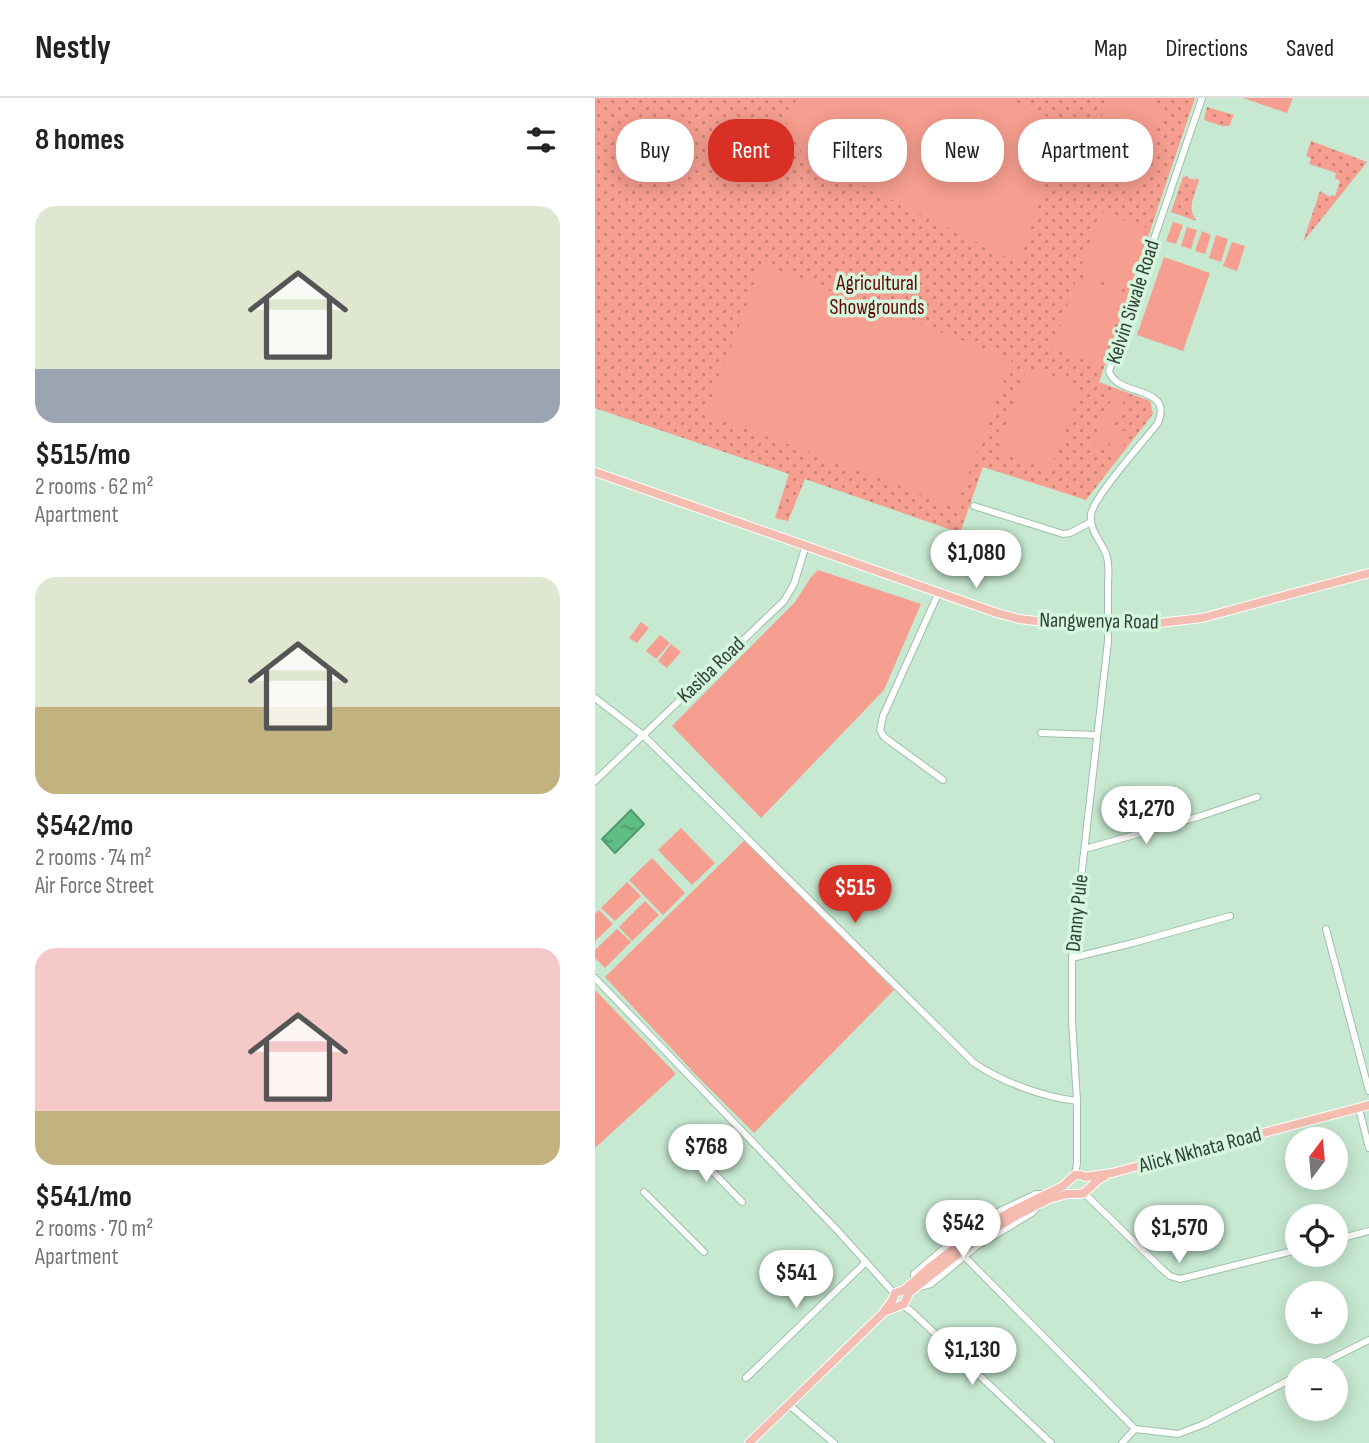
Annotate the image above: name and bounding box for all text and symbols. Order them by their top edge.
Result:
text: Nestly [35,28,111,68]
text: Map [1094,34,1127,63]
text: Directions [1165,34,1248,63]
text: Saved [1286,34,1334,63]
chip: Buy [616,119,694,182]
chip: Rent [708,119,794,182]
chip: Filters [808,119,907,182]
chip: New [921,119,1004,182]
chip: Apartment [1018,119,1153,182]
icon: filters [522,121,560,159]
text: 8 homes [35,122,124,158]
street label: Kelvin Siwale Road [1101,237,1165,367]
icon: home [235,252,361,378]
park label: Agricultural Showgrounds [830,271,924,320]
text: $515/mo [35,437,130,473]
text: 2 rooms · 62 m² [35,473,154,501]
text: Apartment [35,501,119,529]
pin: $1,080 [919,531,1033,590]
text: $1,080 [946,539,1006,567]
street label: Nangwenya Road [1039,607,1159,635]
icon: home [235,623,361,749]
street label: Kasiba Road [672,632,750,708]
pin: $1,270 [1089,786,1203,846]
text: $1,270 [1117,795,1175,823]
text: $542/mo [35,808,133,844]
text: 2 rooms · 74 m² [35,844,152,872]
pin: $515 [814,866,896,925]
text: Air Force Street [35,872,154,900]
street label: Danny Pule [1061,873,1093,953]
text: $515 [834,874,876,902]
icon: home [235,994,361,1120]
street label: Alick Nkhata Road [1135,1122,1264,1179]
pin: $768 [665,1124,747,1184]
north arrow [1285,1127,1347,1190]
map controls [1285,1127,1348,1421]
text: $768 [684,1133,728,1161]
text: $541/mo [35,1179,132,1215]
pin: $542 [922,1200,1004,1260]
button: locate [1285,1204,1348,1267]
pin: $1,570 [1122,1206,1236,1265]
text: $542 [942,1209,984,1237]
text: $1,570 [1150,1214,1208,1242]
text: 2 rooms · 70 m² [35,1215,153,1243]
text: Apartment [35,1243,119,1271]
pin: $541 [755,1250,837,1310]
text: $541 [775,1259,817,1287]
button: + [1285,1281,1348,1344]
pin: $1,130 [915,1328,1029,1387]
text: $1,130 [944,1336,1001,1364]
button: − [1285,1358,1348,1421]

